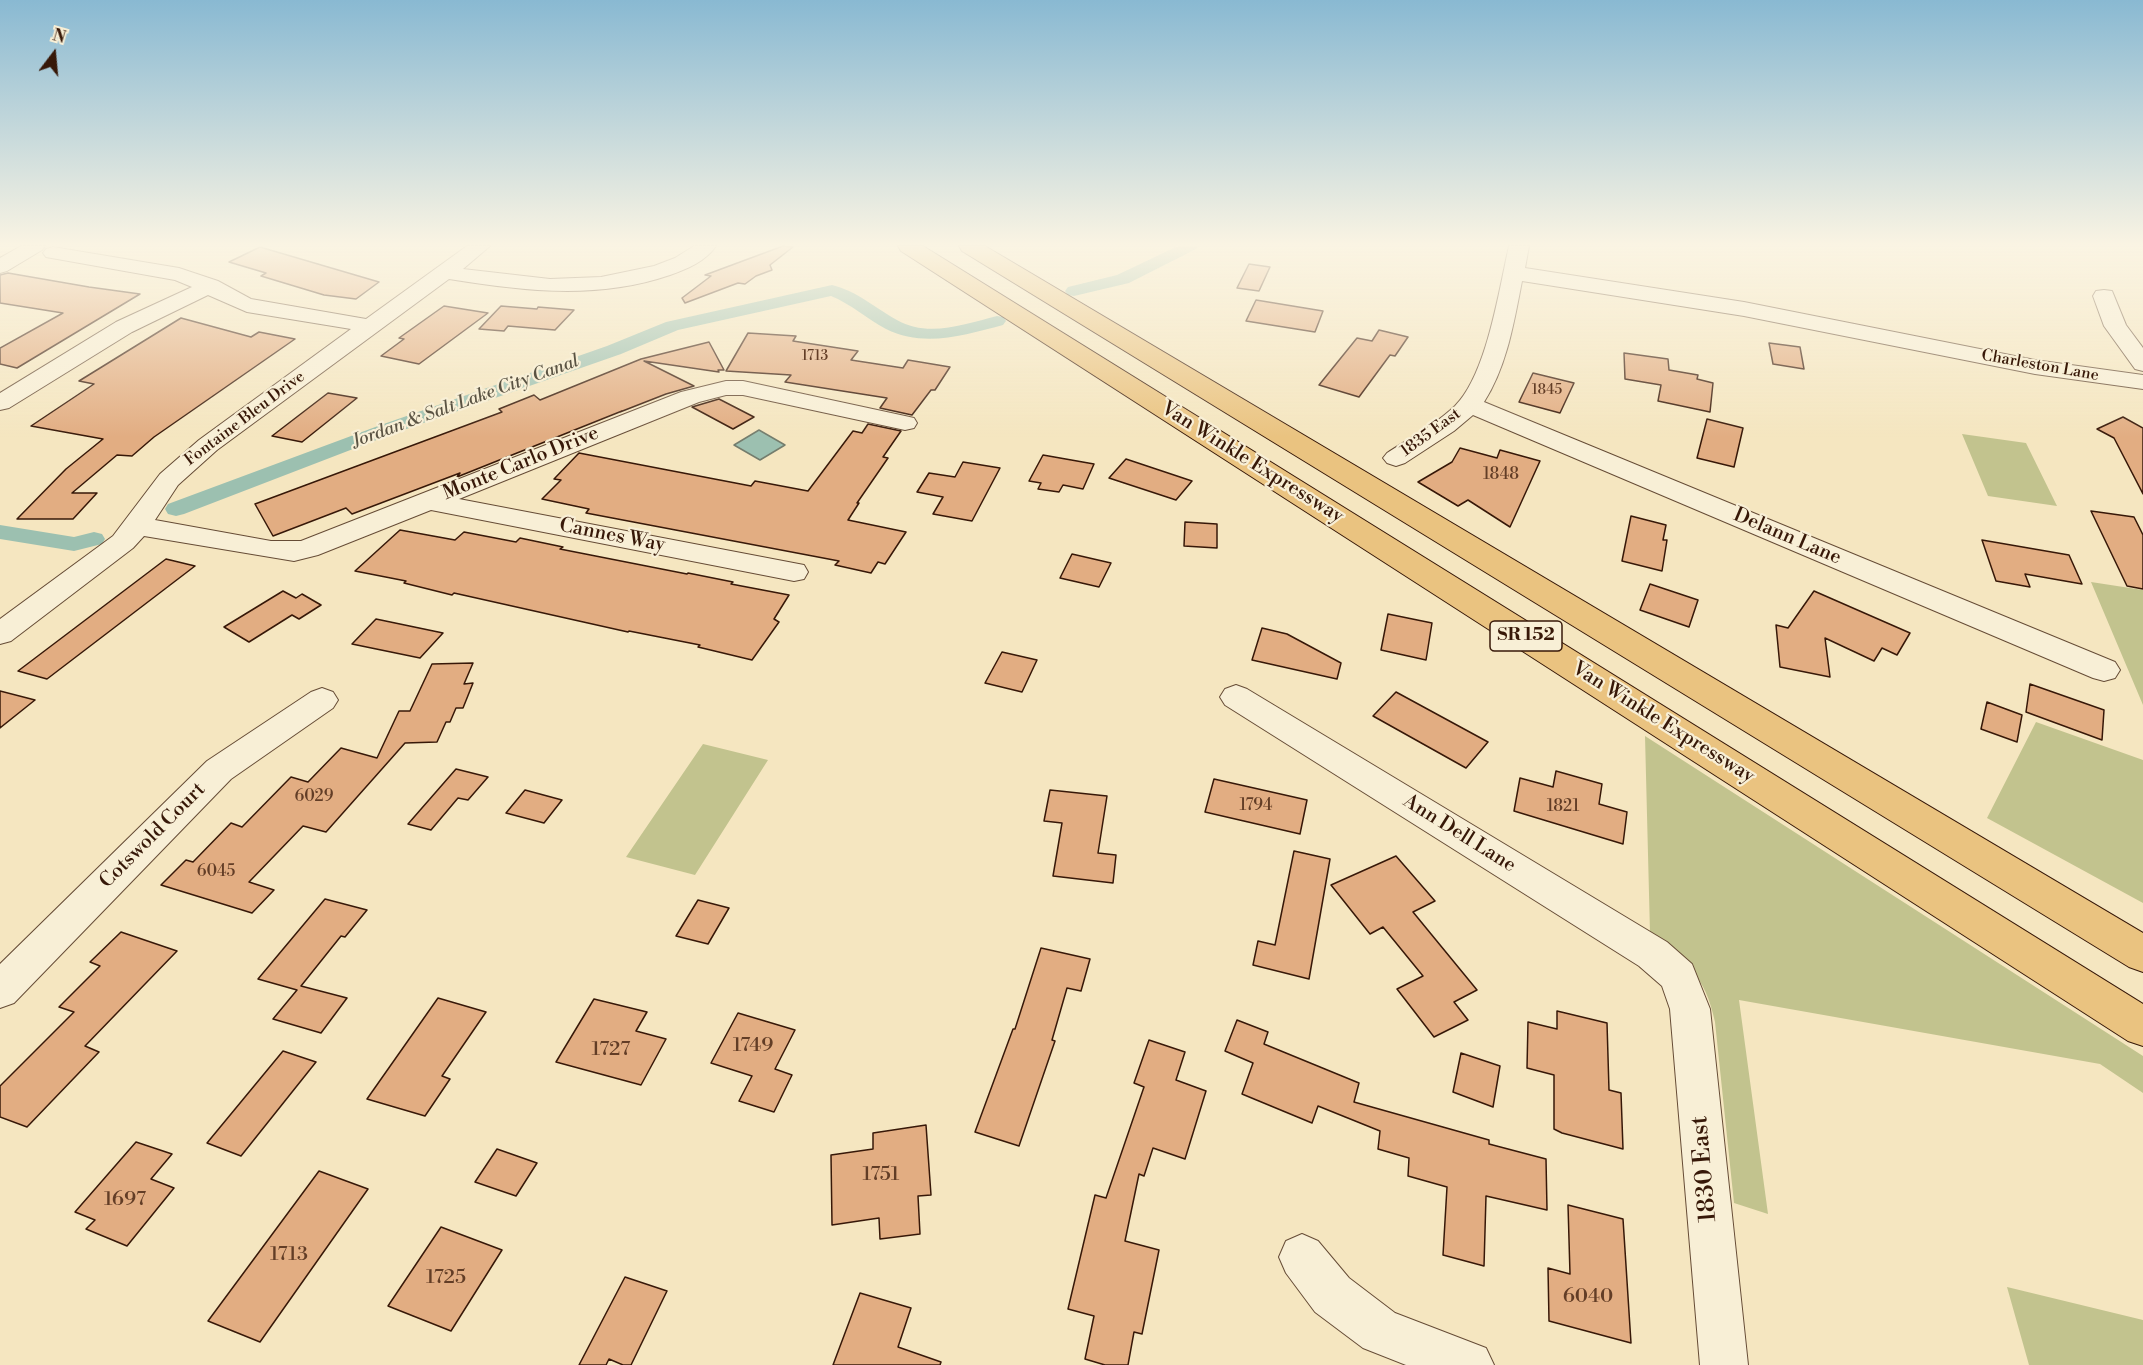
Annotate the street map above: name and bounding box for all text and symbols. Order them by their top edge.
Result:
north arrow [24,24,84,84]
text: N [50,25,68,48]
street label: Charleston Lane [1980,346,2100,386]
house number: 1713 [802,349,828,365]
water label: Jordan & Salt Lake City Canal [350,351,582,453]
street label: Fontaine Bleu Drive [181,368,309,470]
house number: 1845 [1532,383,1562,399]
street label: Van Winkle Expressway [1156,397,1348,529]
street label: 1835 East [1397,405,1465,461]
street label: Monte Carlo Drive [439,422,603,506]
house number: 1848 [1483,465,1519,485]
street label: Delann Lane [1729,503,1845,571]
street label: Cannes Way [557,514,667,558]
road number: SR 152 [1490,621,1562,651]
street label: Van Winkle Expressway [1567,657,1759,789]
street label: Cotswold Court [95,778,211,894]
house number: 6029 [295,787,333,807]
street label: Ann Dell Lane [1398,790,1520,878]
house number: 1794 [1239,796,1273,816]
house number: 1821 [1547,797,1579,817]
house number: 6045 [197,862,235,882]
house number: 1749 [733,1034,773,1058]
house number: 1727 [592,1038,630,1062]
street label: 1830 East [1686,1115,1724,1223]
house number: 1751 [863,1163,899,1187]
house number: 1697 [104,1188,146,1212]
house number: 1713 [270,1243,308,1267]
house number: 1725 [426,1266,466,1290]
house number: 6040 [1563,1285,1613,1309]

